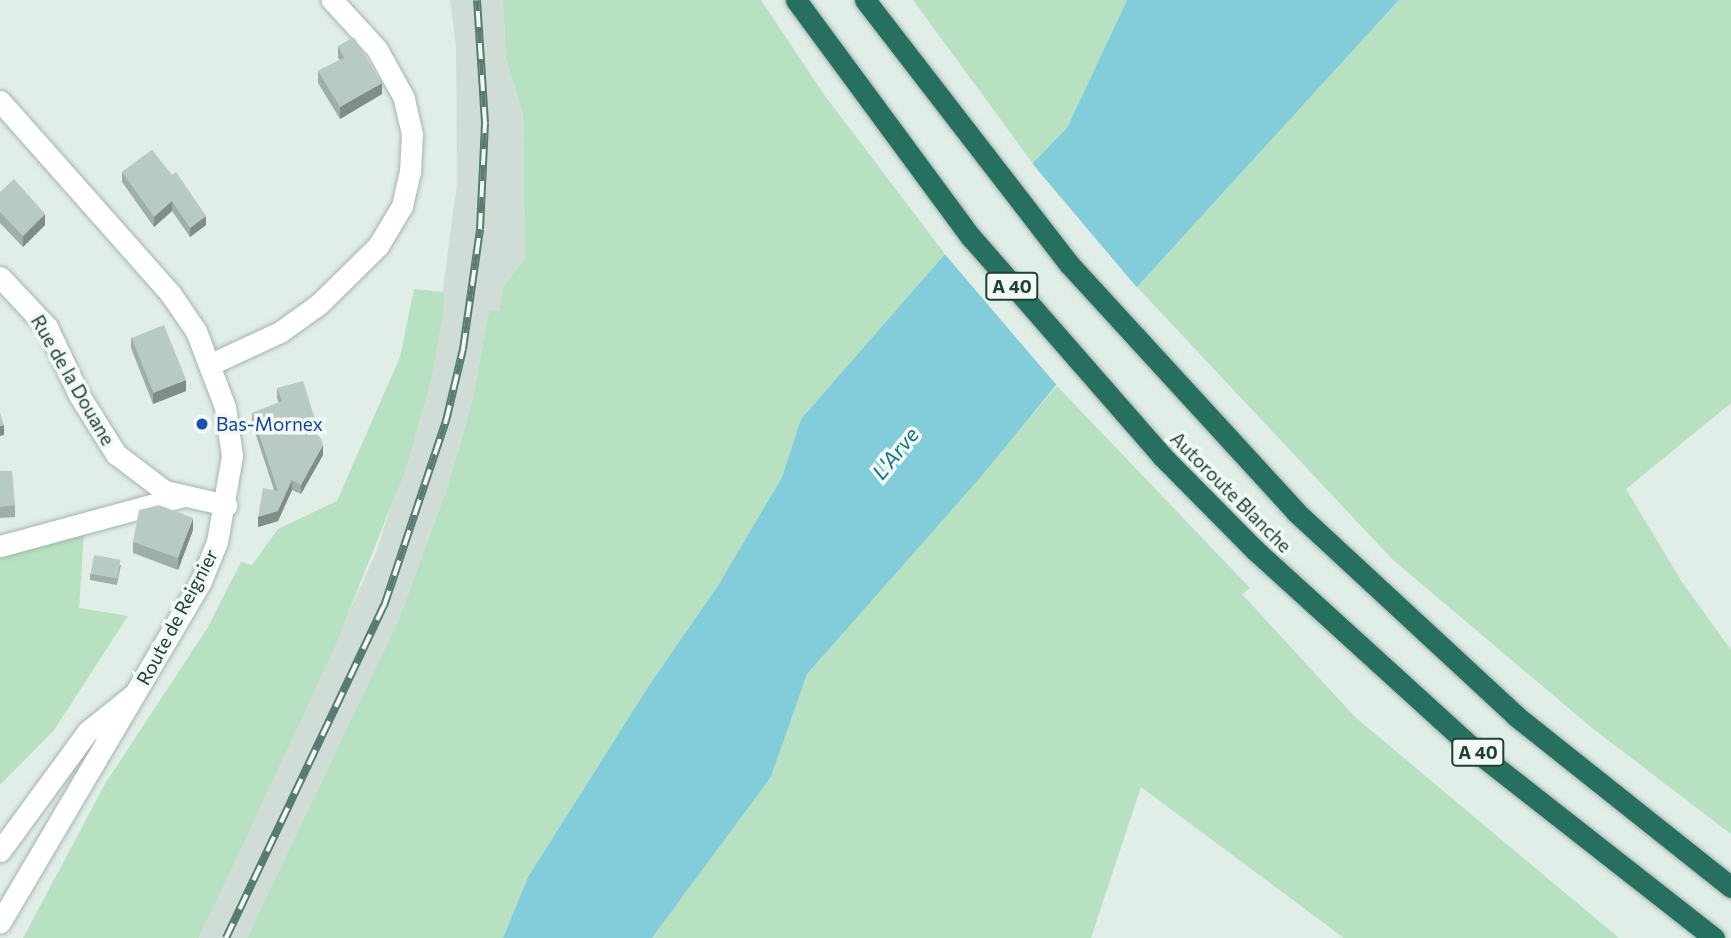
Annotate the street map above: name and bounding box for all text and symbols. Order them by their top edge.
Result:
road number: A 40 [984,272,1040,300]
street label: Rue de la Douane [26,311,120,449]
place label: Bas-Mornex [216,413,323,435]
marker: Bas-Mornex [194,416,210,432]
water label: L'Arve [866,422,924,484]
street label: Autoroute Blanche [1166,427,1296,557]
street label: Route de Reignier [132,545,222,689]
road number: A 40 [1450,738,1506,766]

